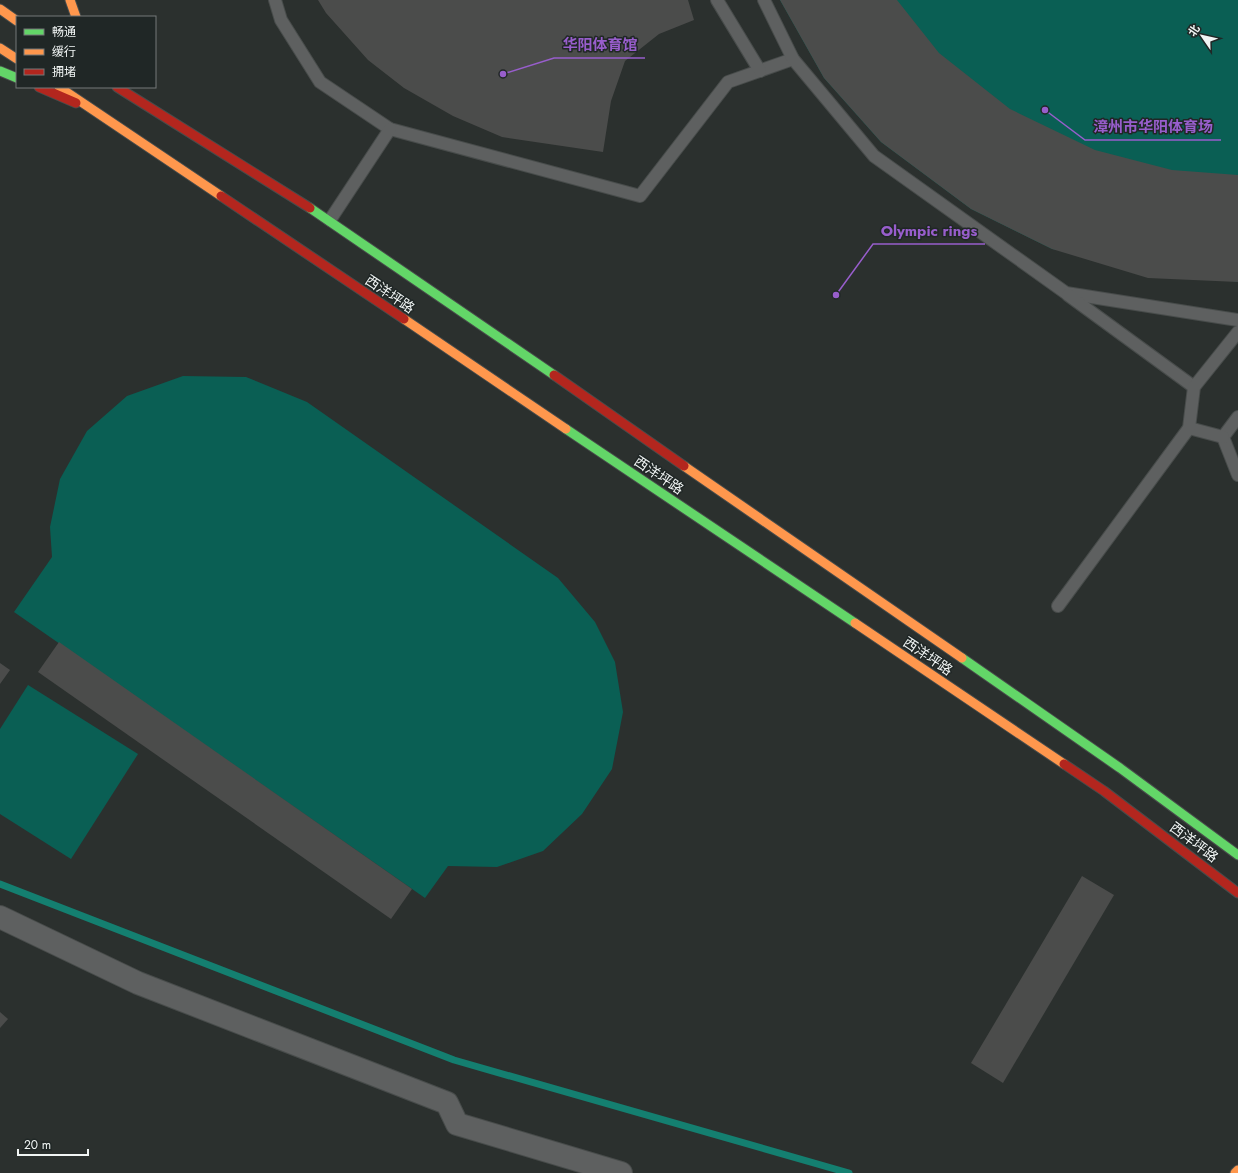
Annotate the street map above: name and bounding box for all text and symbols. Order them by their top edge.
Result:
legend [16,16,156,88]
north arrow [1182,16,1222,56]
text: 北 [1184,21,1203,39]
text: 畅通 [52,23,76,41]
callout: 华阳体育馆 [554,31,645,58]
text: 华阳体育馆 [562,34,638,56]
text: 缓行 [52,43,76,61]
text: 拥堵 [52,63,76,81]
callout: 漳州市华阳体育场 [1085,113,1221,140]
text: 漳州市华阳体育场 [1093,116,1213,138]
callout: Olympic rings [873,217,985,244]
text: Olympic rings [881,220,978,242]
street label: 西洋坪路 [361,270,419,318]
street label: 西洋坪路 [630,451,688,499]
street label: 西洋坪路 [899,632,957,680]
street label: 西洋坪路 [1166,817,1222,867]
scale bar [18,1131,88,1157]
text: 20 m [24,1136,51,1154]

